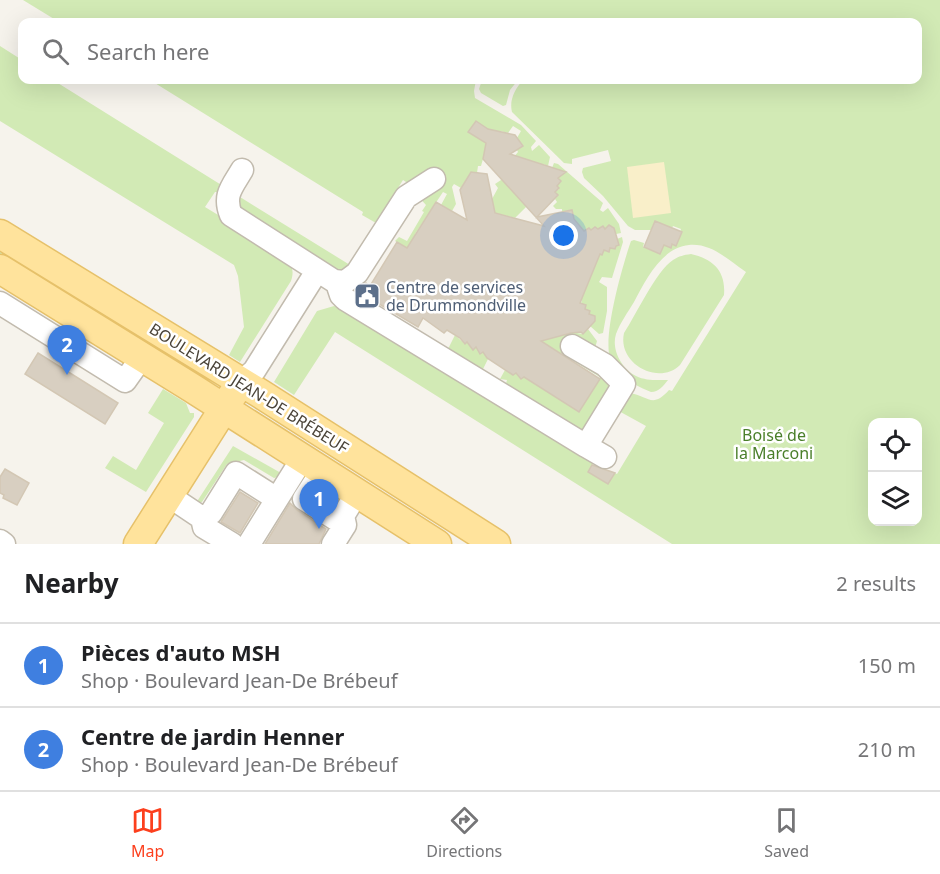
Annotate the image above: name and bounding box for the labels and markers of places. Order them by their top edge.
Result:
place label: Centre de services de Drummondville [386,276,526,316]
public building icon: Centre de services de Drummondville [352,281,382,311]
pin: 2 [48,326,86,375]
pin: 1 [300,480,338,529]

